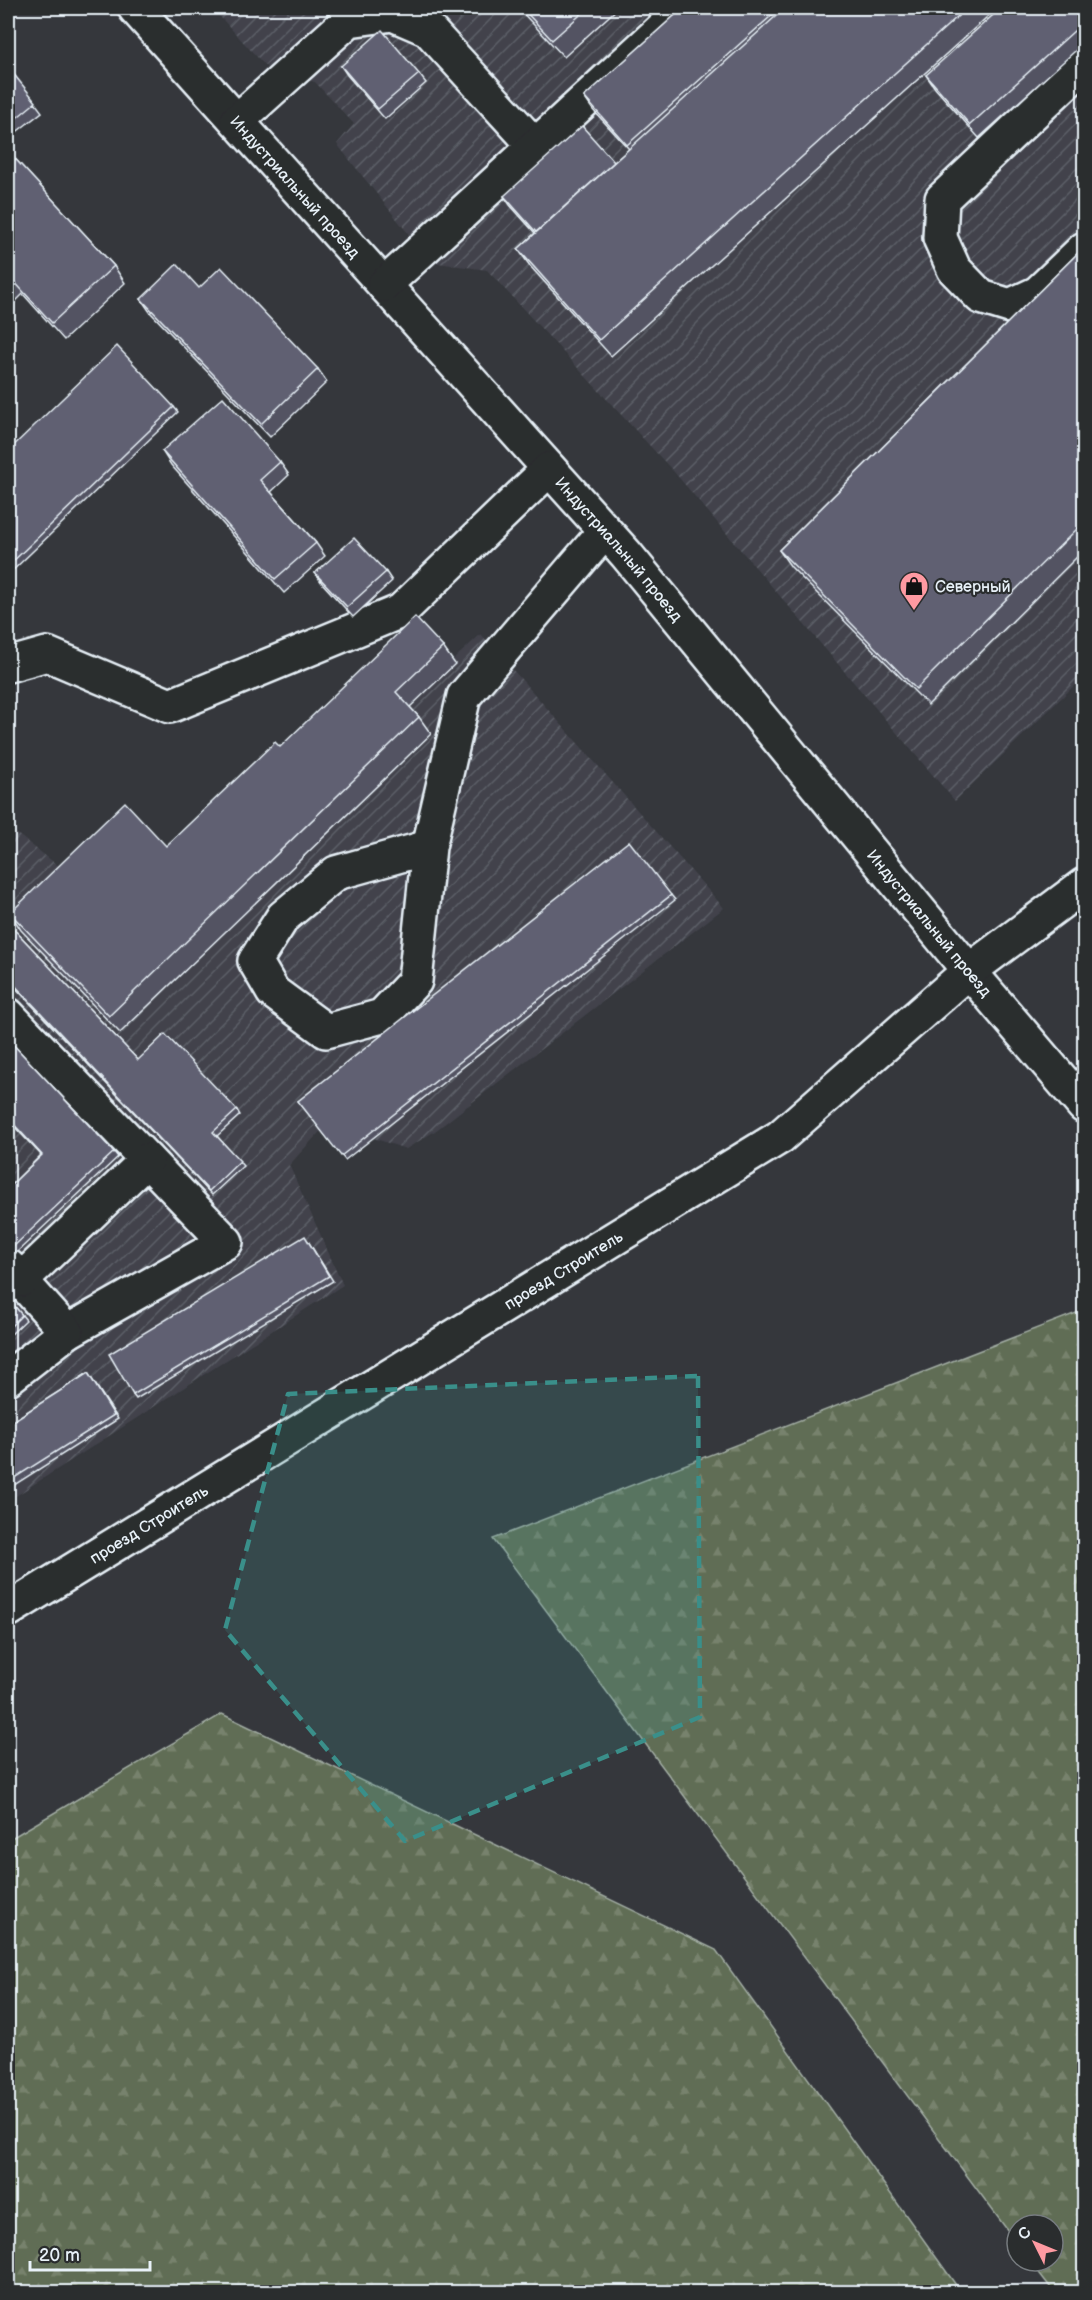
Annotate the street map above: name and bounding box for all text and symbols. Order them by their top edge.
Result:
street label: Индустриальный проезд [225,112,363,263]
street label: Индустриальный проезд [550,474,686,626]
shop icon: Северный [898,570,930,612]
place label: Северный [935,578,1011,597]
street label: Индустриальный проезд [862,846,995,1001]
street label: проезд Строитель [501,1228,627,1315]
street label: проезд Строитель [87,1482,212,1569]
north arrow [1005,2213,1065,2273]
text: С [1014,2223,1036,2244]
scale bar [30,2234,150,2272]
text: 20 m [39,2245,80,2266]

